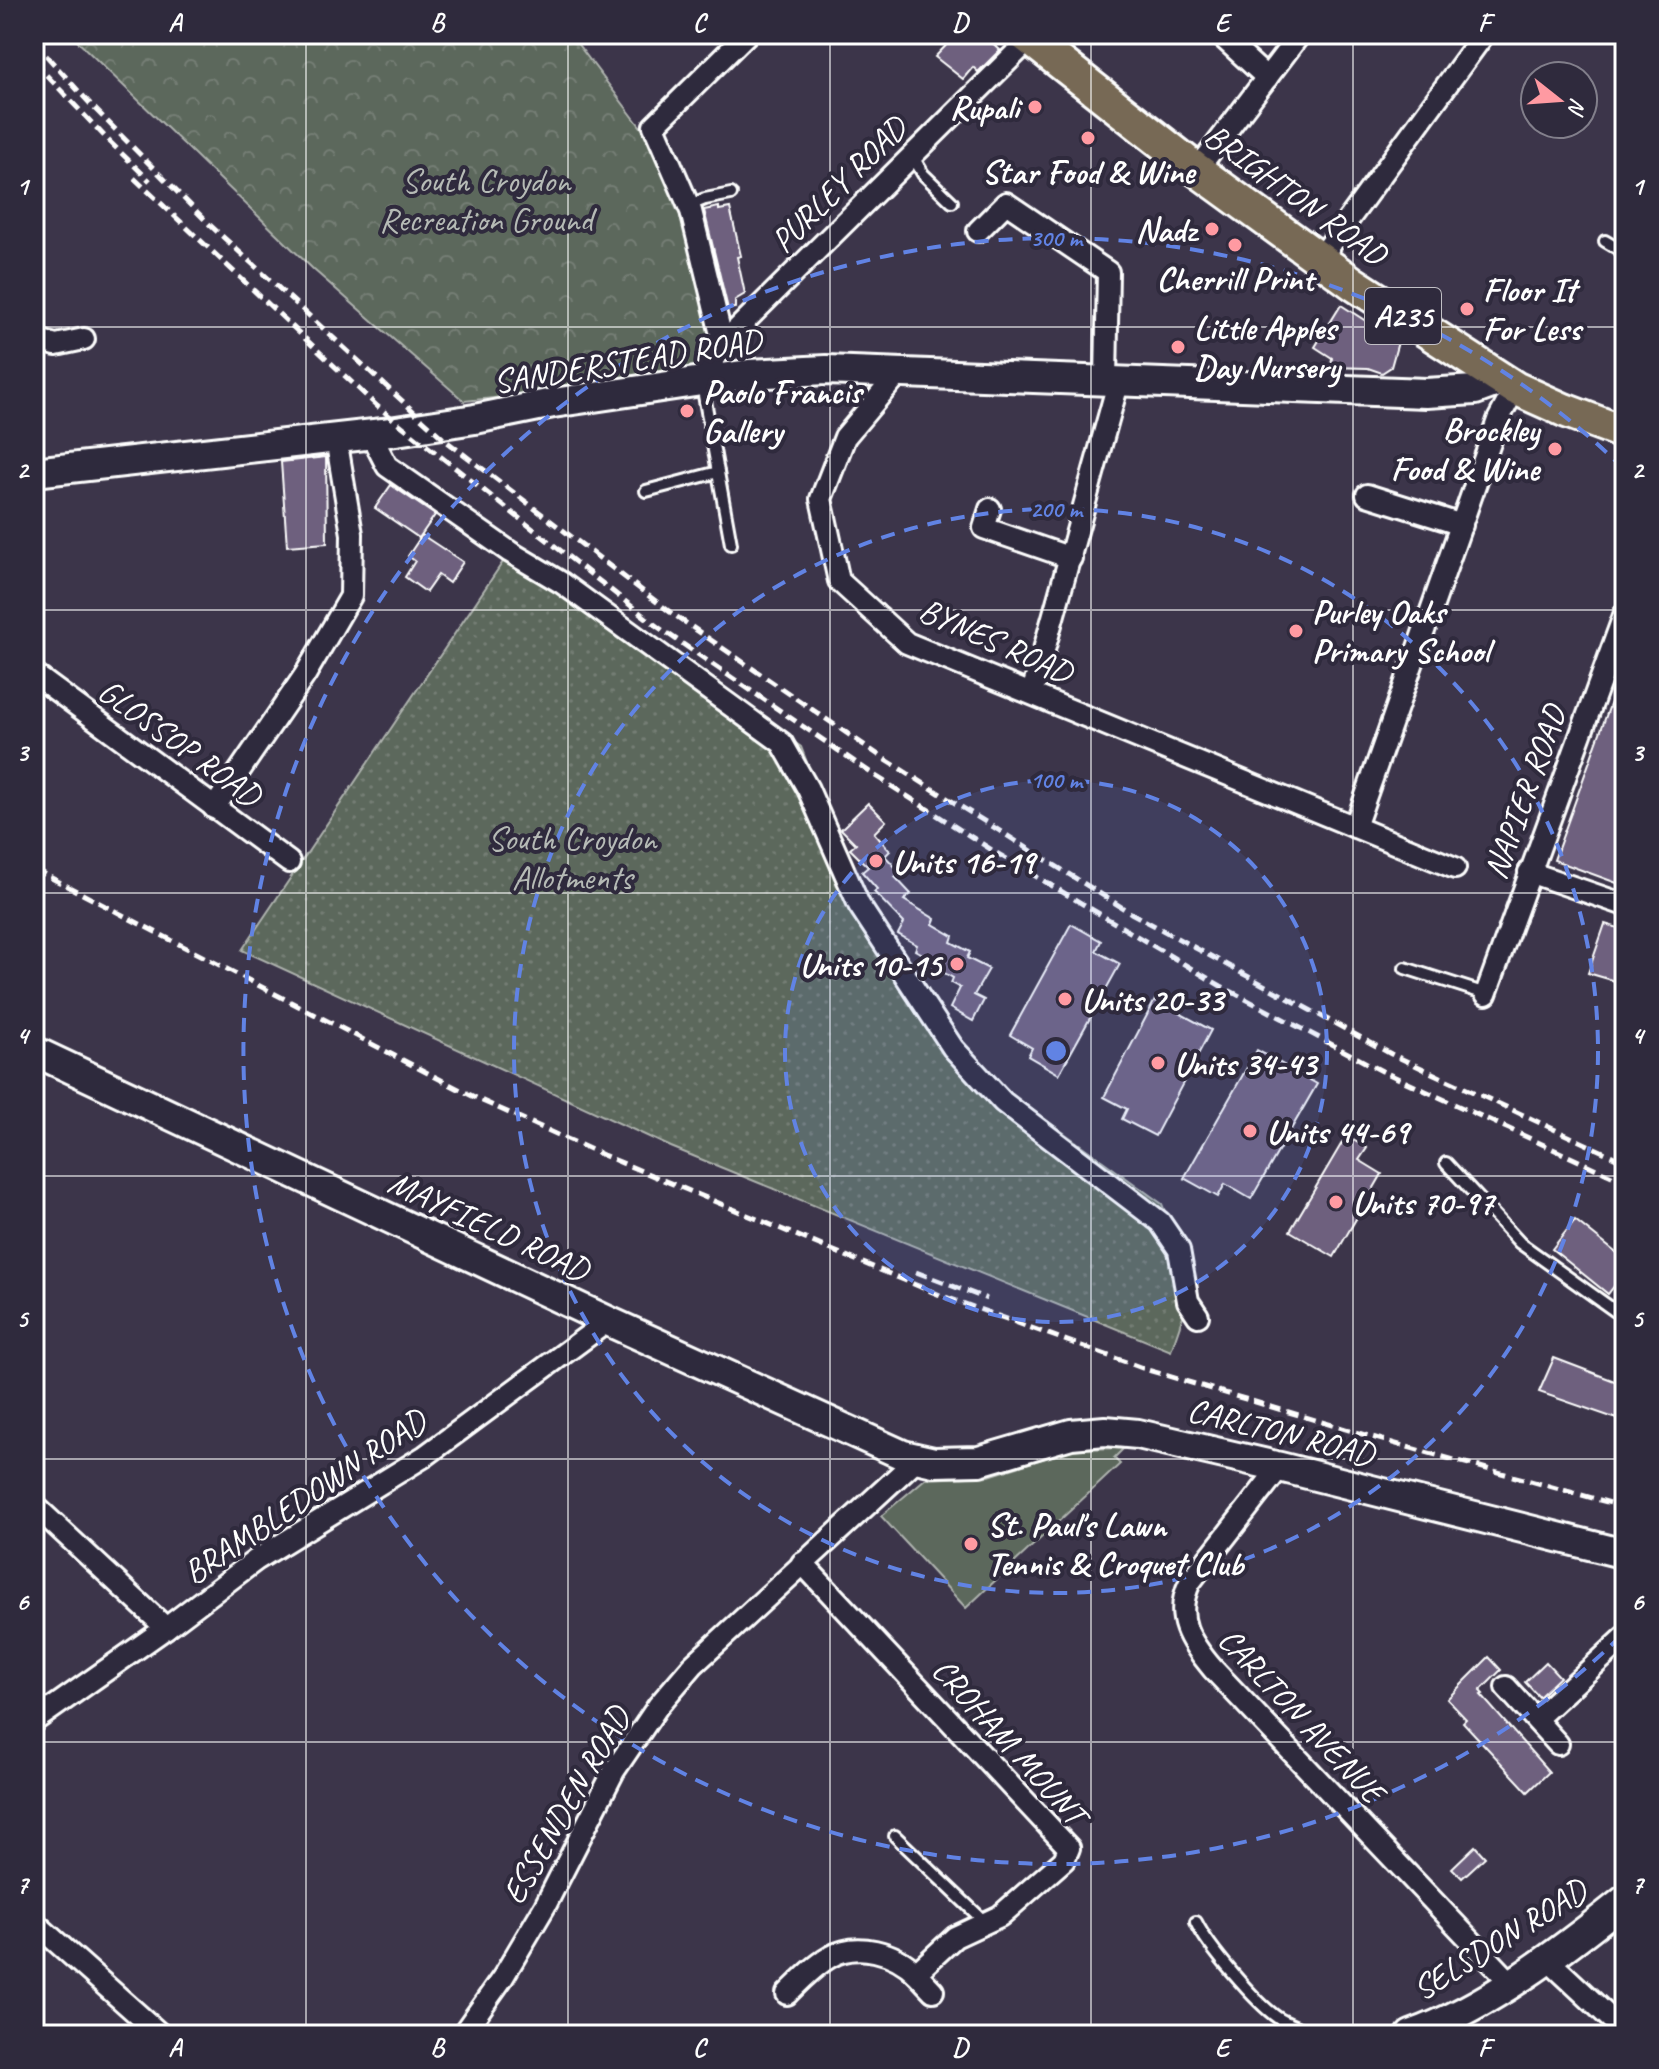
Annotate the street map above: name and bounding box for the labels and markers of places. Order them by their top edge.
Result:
place label: Rupali [949,86,1023,129]
marker: Rupali [1026,98,1044,116]
marker: Star Food & Wine [1079,129,1097,147]
place label: Star Food & Wine [982,150,1197,193]
place label: Nadz [1135,208,1199,251]
marker: Nadz [1203,220,1221,238]
marker: Cherrill Print [1226,236,1244,254]
place label: Cherrill Print [1157,257,1317,300]
place label: Floor It For Less [1483,268,1584,350]
marker: Floor It For Less [1458,300,1476,318]
place label: Little Apples Day Nursery [1194,306,1342,388]
marker: Little Apples Day Nursery [1169,338,1187,356]
place label: Paolo Francis Gallery [703,370,864,452]
marker: Paolo Francis Gallery [678,402,696,420]
place label: Brockley Food & Wine [1391,408,1542,490]
marker: Brockley Food & Wine [1546,440,1564,458]
place label: Purley Oaks Primary School [1312,590,1496,672]
marker: Purley Oaks Primary School [1287,622,1305,640]
place label: Units 16-19 [892,840,1039,883]
marker: Units 16-19 [867,852,885,870]
place label: Units 10-15 [799,943,944,986]
marker: Units 10-15 [948,955,966,973]
place label: Units 20-33 [1081,978,1226,1021]
marker: Units 20-33 [1056,990,1074,1008]
centre of rings [1042,1037,1070,1065]
place label: Units 34-43 [1174,1042,1319,1085]
marker: Units 34-43 [1149,1054,1167,1072]
place label: Units 44-69 [1266,1110,1413,1153]
marker: Units 44-69 [1241,1122,1259,1140]
place label: Units 70-97 [1352,1181,1497,1224]
marker: Units 70-97 [1327,1193,1345,1211]
place label: St. Paul's Lawn Tennis & Croquet Club [987,1503,1245,1585]
marker: St. Paul's Lawn Tennis & Croquet Club [962,1535,980,1553]

